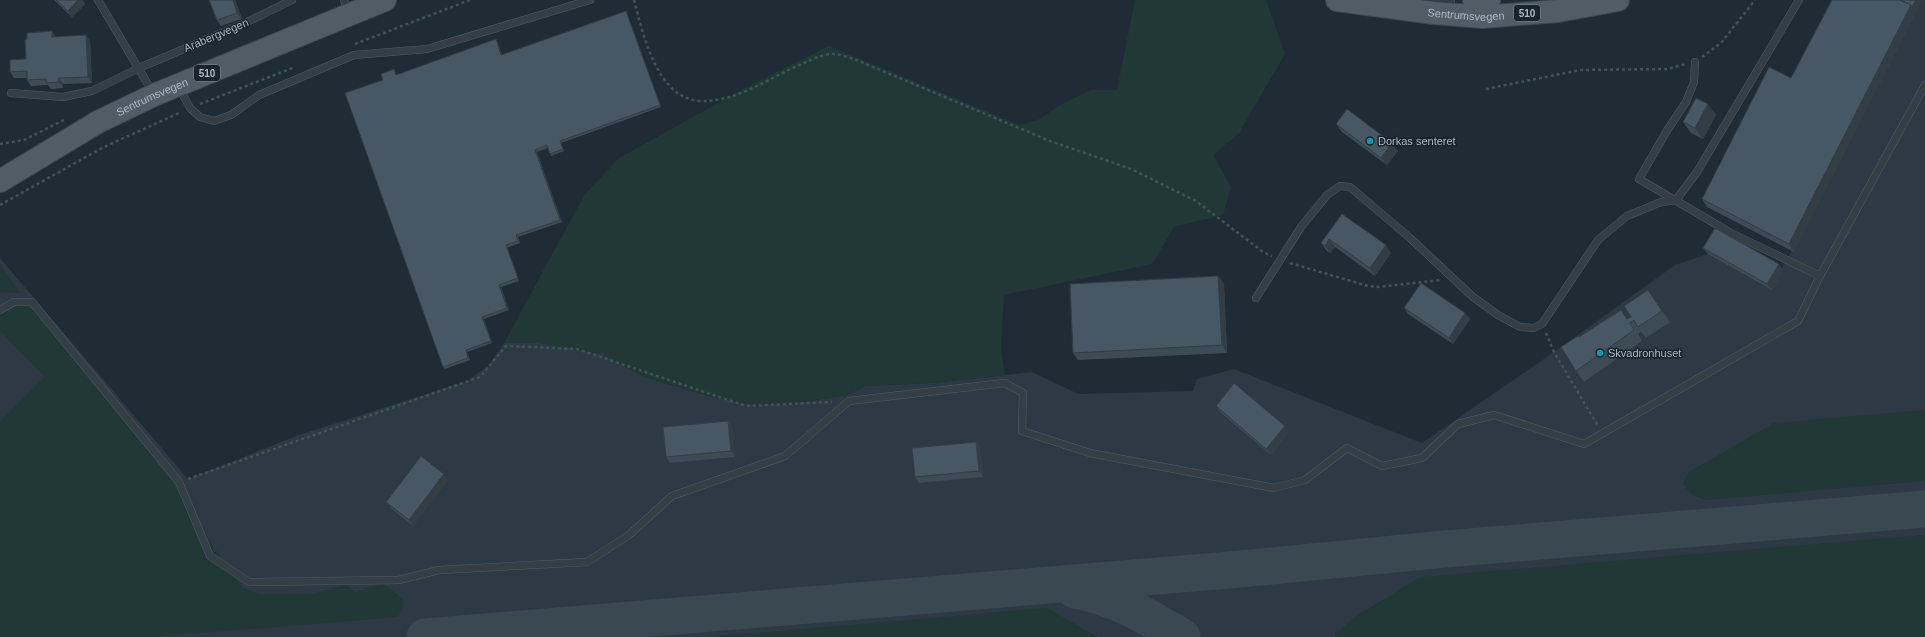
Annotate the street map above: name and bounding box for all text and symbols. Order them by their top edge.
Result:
road number: 510 [1514,5,1540,21]
street label: Sentrumsvegen [1427,6,1505,23]
street label: Arabergvegen [182,16,250,54]
road number: 510 [194,65,220,81]
street label: Sentrumsvegen [114,76,190,118]
place label: Dorkas senteret [1378,135,1456,147]
marker: Dorkas senteret [1365,136,1375,146]
place label: Skvadronhuset [1608,347,1681,359]
marker: Skvadronhuset [1595,348,1605,358]

